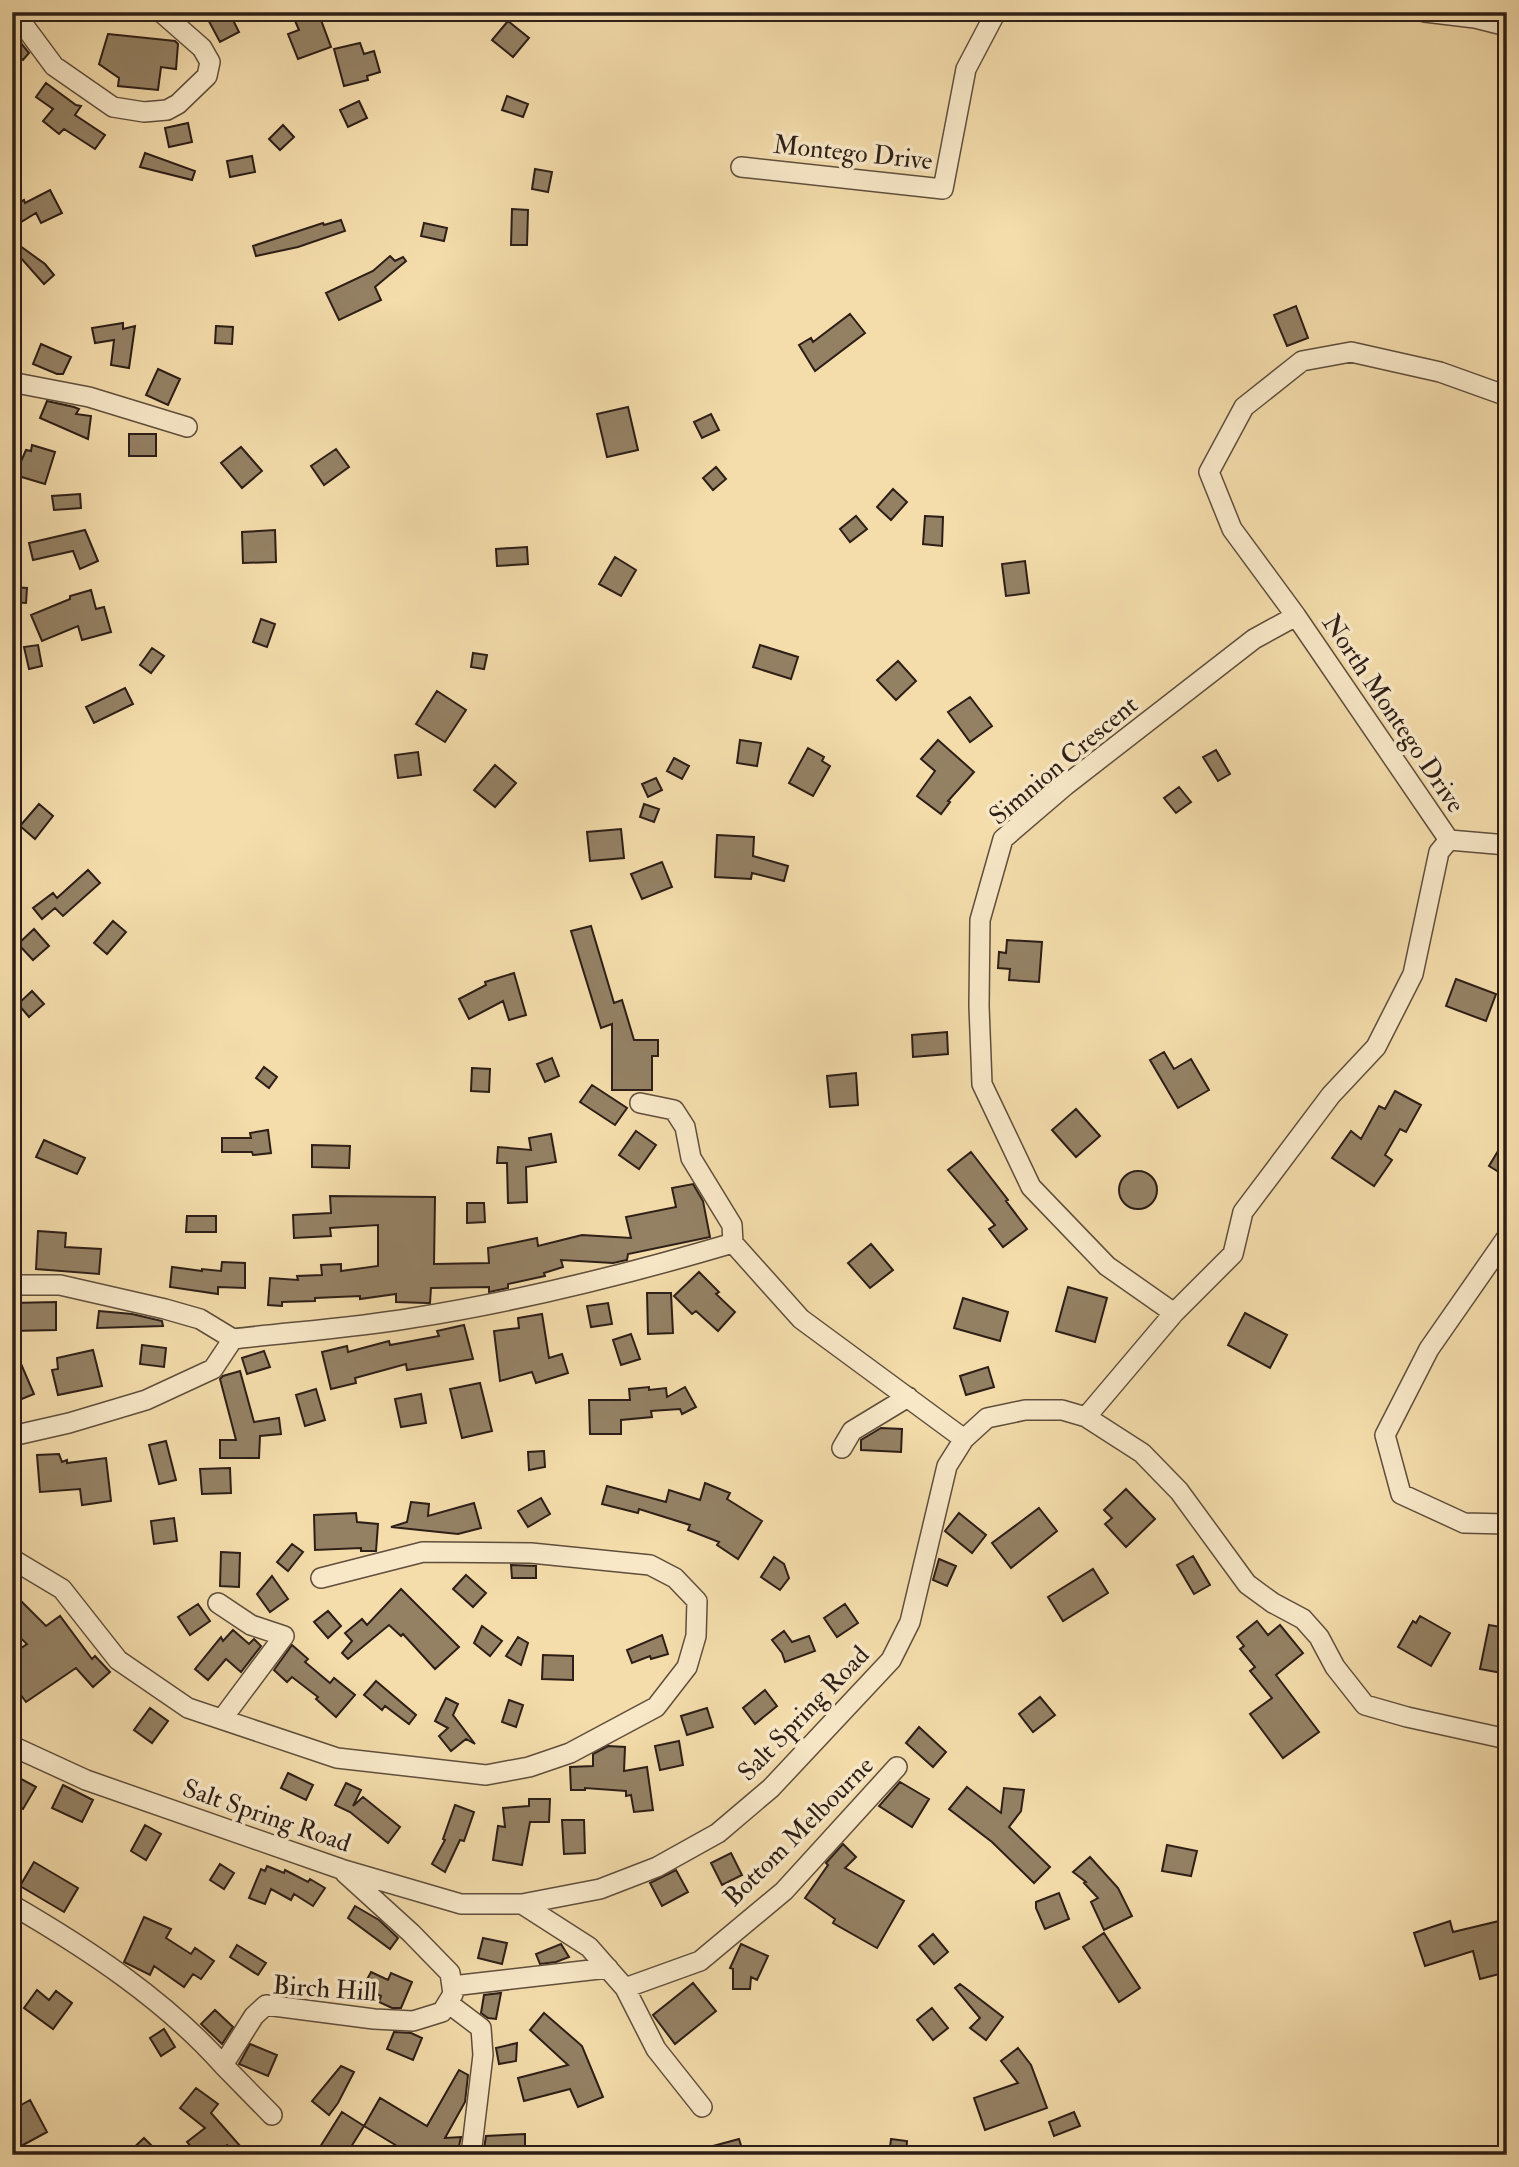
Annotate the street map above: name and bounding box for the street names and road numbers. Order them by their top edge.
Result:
street label: Montego Drive [772,129,934,177]
street label: North Montego Drive [1315,608,1472,819]
street label: Simnion Crescent [983,689,1144,832]
street label: Salt Spring Road [731,1639,877,1789]
street label: Bottom Melbourne [717,1750,881,1913]
street label: Salt Spring Road [178,1772,355,1861]
street label: Birch Hill [272,1969,379,2009]

